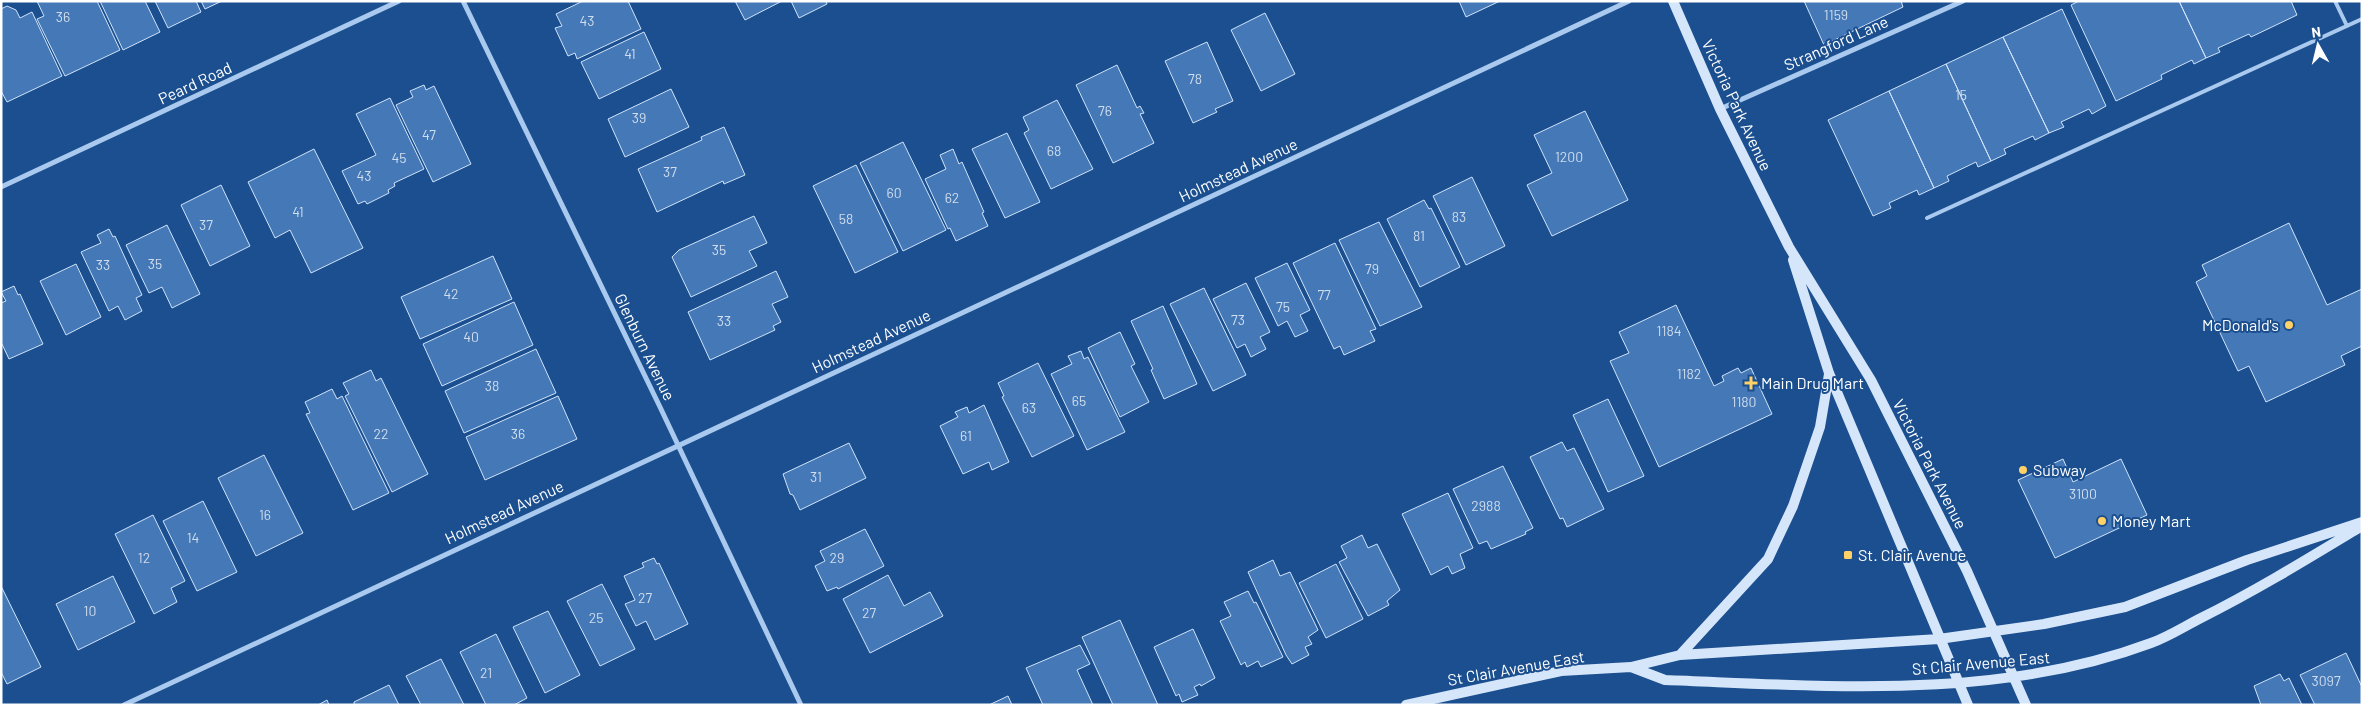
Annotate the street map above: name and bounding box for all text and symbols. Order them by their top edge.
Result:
house number: 1159 [1824,6,1848,23]
house number: 36 [56,8,70,25]
street label: Strangford Lane [1781,11,1891,74]
house number: 43 [580,12,594,29]
north arrow [2293,20,2343,70]
text: N [2310,23,2322,41]
street label: Victoria Park Avenue [1699,36,1776,174]
house number: 41 [624,45,636,62]
street label: Peard Road [155,57,235,108]
house number: 78 [1188,70,1202,87]
house number: 15 [1955,86,1967,103]
house number: 76 [1098,102,1112,119]
house number: 39 [632,109,646,126]
house number: 47 [422,126,436,143]
street label: Holmstead Avenue [1175,134,1300,205]
house number: 68 [1047,142,1061,159]
house number: 1200 [1555,148,1583,165]
house number: 45 [392,149,406,166]
house number: 37 [663,163,677,180]
house number: 43 [357,167,371,184]
house number: 60 [886,184,902,201]
house number: 62 [945,189,959,206]
house number: 41 [292,203,304,220]
house number: 83 [1452,208,1466,225]
house number: 58 [839,210,853,227]
house number: 37 [199,216,213,233]
house number: 81 [1413,227,1425,244]
house number: 35 [712,241,726,258]
house number: 35 [148,255,162,272]
house number: 33 [96,256,110,273]
house number: 79 [1365,260,1379,277]
house number: 42 [443,285,459,302]
house number: 77 [1317,286,1331,303]
street label: Glenburn Avenue [611,290,680,403]
house number: 75 [1276,298,1290,315]
street label: Holmstead Avenue [808,305,933,376]
house number: 73 [1231,311,1245,328]
house number: 33 [717,312,731,329]
place label: McDonald's [2202,315,2279,334]
marker: McDonald's [2283,319,2295,331]
house number: 1184 [1657,322,1681,339]
house number: 40 [463,328,479,345]
house number: 1182 [1677,365,1701,382]
place label: Main Drug Mart [1761,373,1864,392]
house number: 38 [485,377,499,394]
marker: Main Drug Mart [1745,377,1757,389]
house number: 65 [1072,392,1086,409]
house number: 1180 [1731,393,1757,410]
street label: Victoria Park Avenue [1890,396,1971,532]
house number: 63 [1022,399,1036,416]
house number: 22 [373,425,389,442]
house number: 36 [511,425,525,442]
house number: 61 [960,427,972,444]
place label: Subway [2033,460,2087,479]
marker: Subway [2017,464,2029,476]
house number: 31 [810,468,822,485]
street label: Holmstead Avenue [441,476,566,547]
house number: 3100 [2069,485,2097,502]
house number: 2988 [1471,497,1501,514]
house number: 16 [259,506,271,523]
place label: Money Mart [2112,511,2191,530]
marker: Money Mart [2096,515,2108,527]
house number: 14 [187,529,199,546]
place label: St. Clair Avenue [1858,545,1966,564]
house number: 12 [138,549,150,566]
house number: 29 [830,549,844,566]
marker: St. Clair Avenue [1842,549,1854,561]
house number: 27 [638,589,652,606]
house number: 10 [84,602,96,619]
house number: 27 [862,604,876,621]
house number: 25 [589,609,603,626]
street label: St Clair Avenue East [1446,646,1586,689]
street label: St Clair Avenue East [1911,647,2051,678]
house number: 21 [480,664,492,681]
house number: 3097 [2311,672,2341,689]

